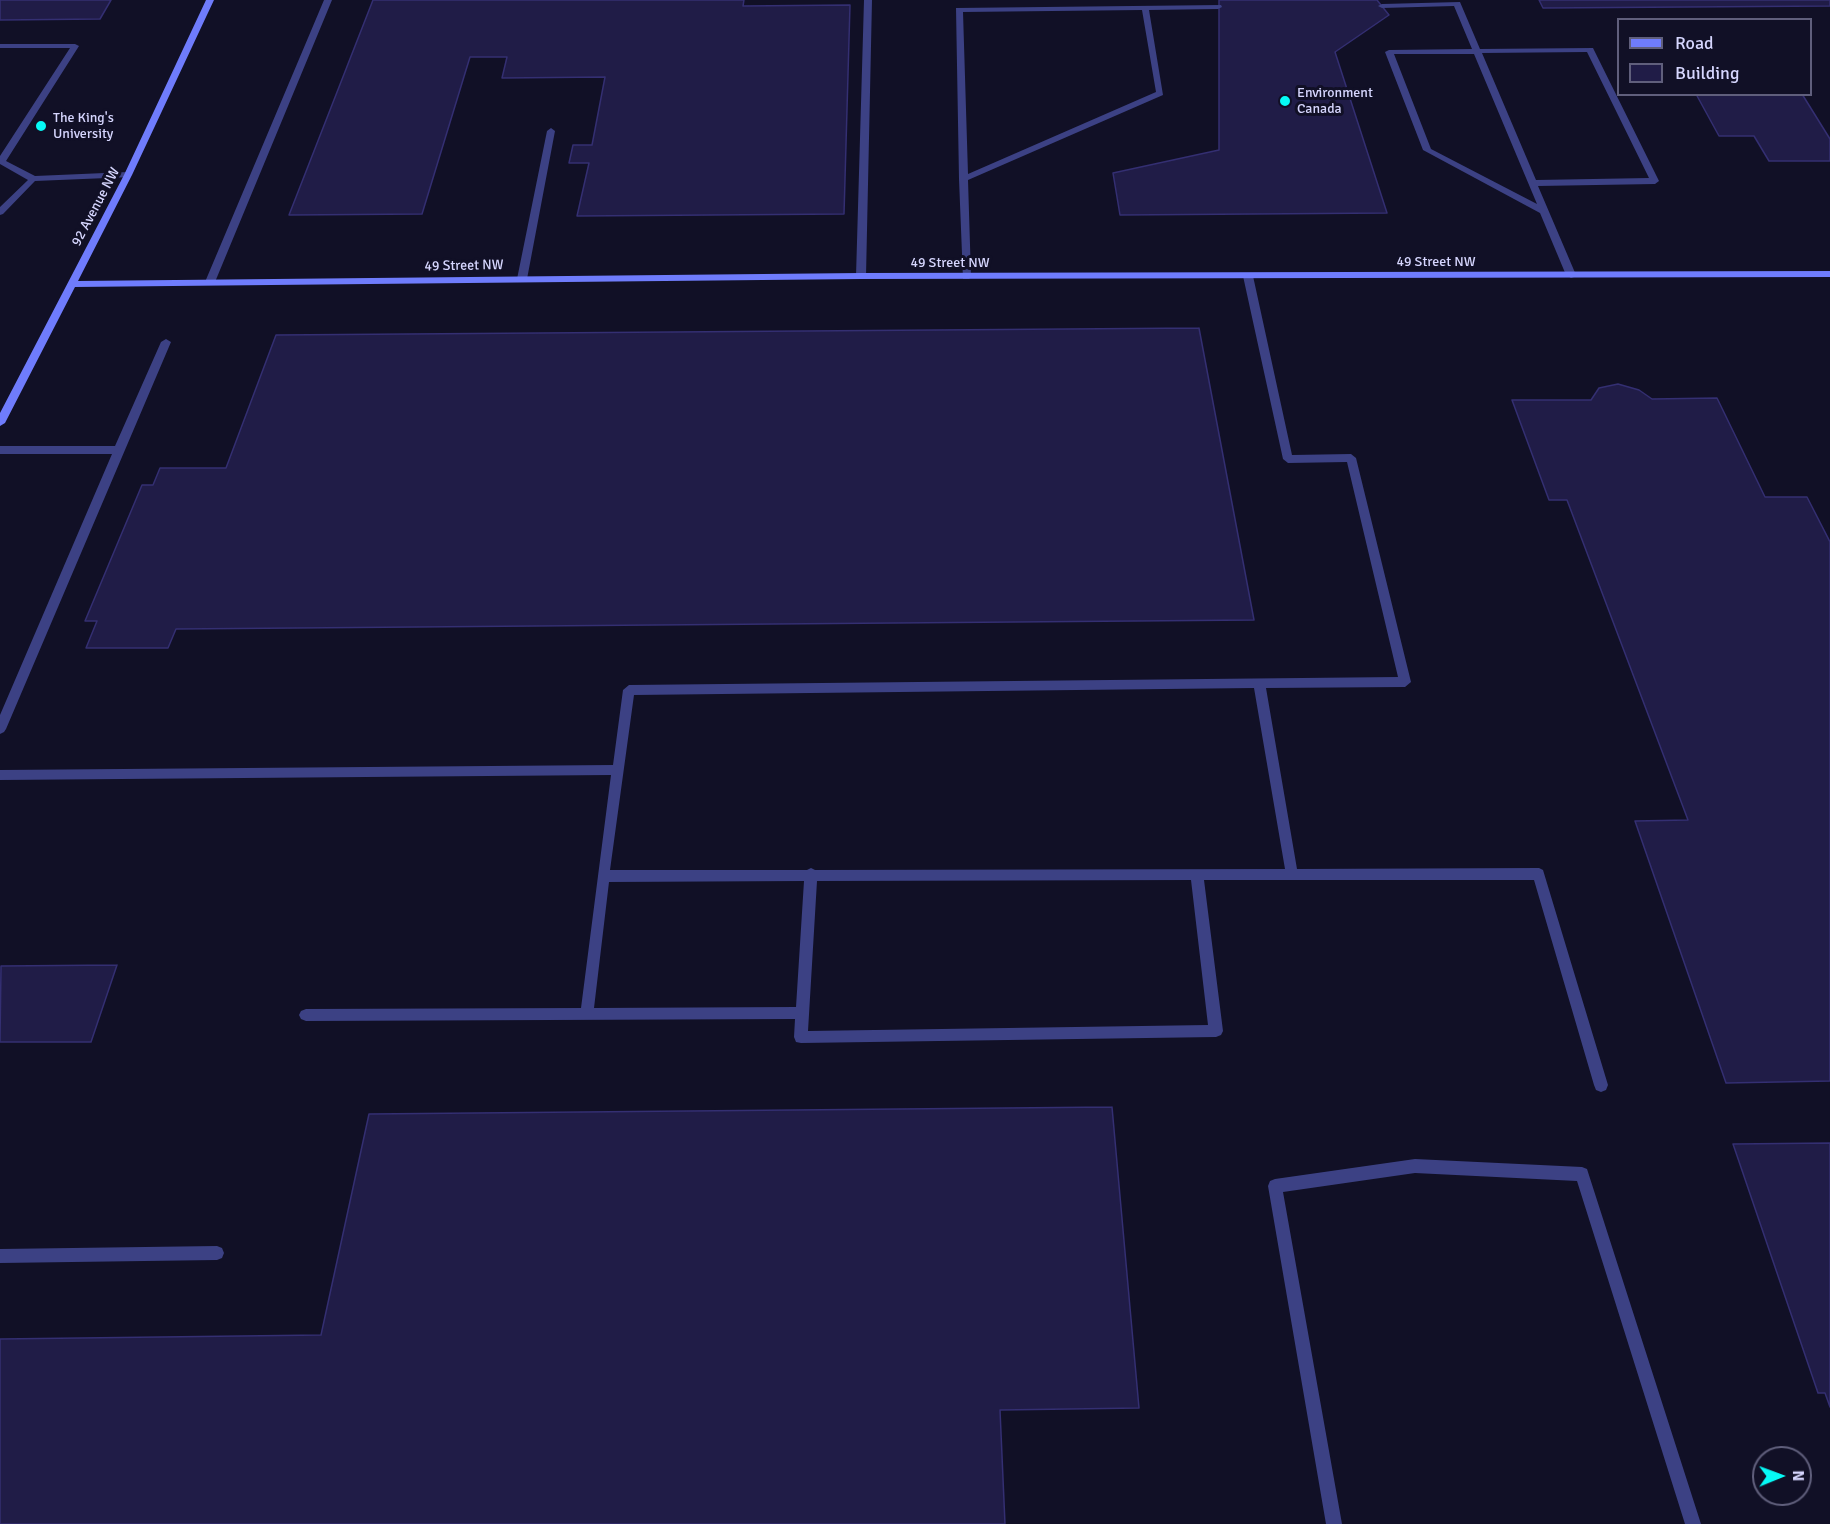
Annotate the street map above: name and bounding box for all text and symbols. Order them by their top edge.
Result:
legend [1617,18,1812,96]
text: Road [1675,32,1714,54]
text: Building [1675,62,1739,84]
place label: Environment Canada [1297,85,1373,118]
marker: Environment Canada [1278,94,1292,108]
place label: The King's University [53,110,114,142]
marker: The King's University [34,119,48,133]
street label: 92 Avenue NW [68,165,124,249]
street label: 49 Street NW [1396,254,1476,270]
street label: 49 Street NW [910,255,990,271]
street label: 49 Street NW [424,257,504,275]
north arrow [1752,1446,1812,1506]
text: N [1788,1470,1808,1481]

